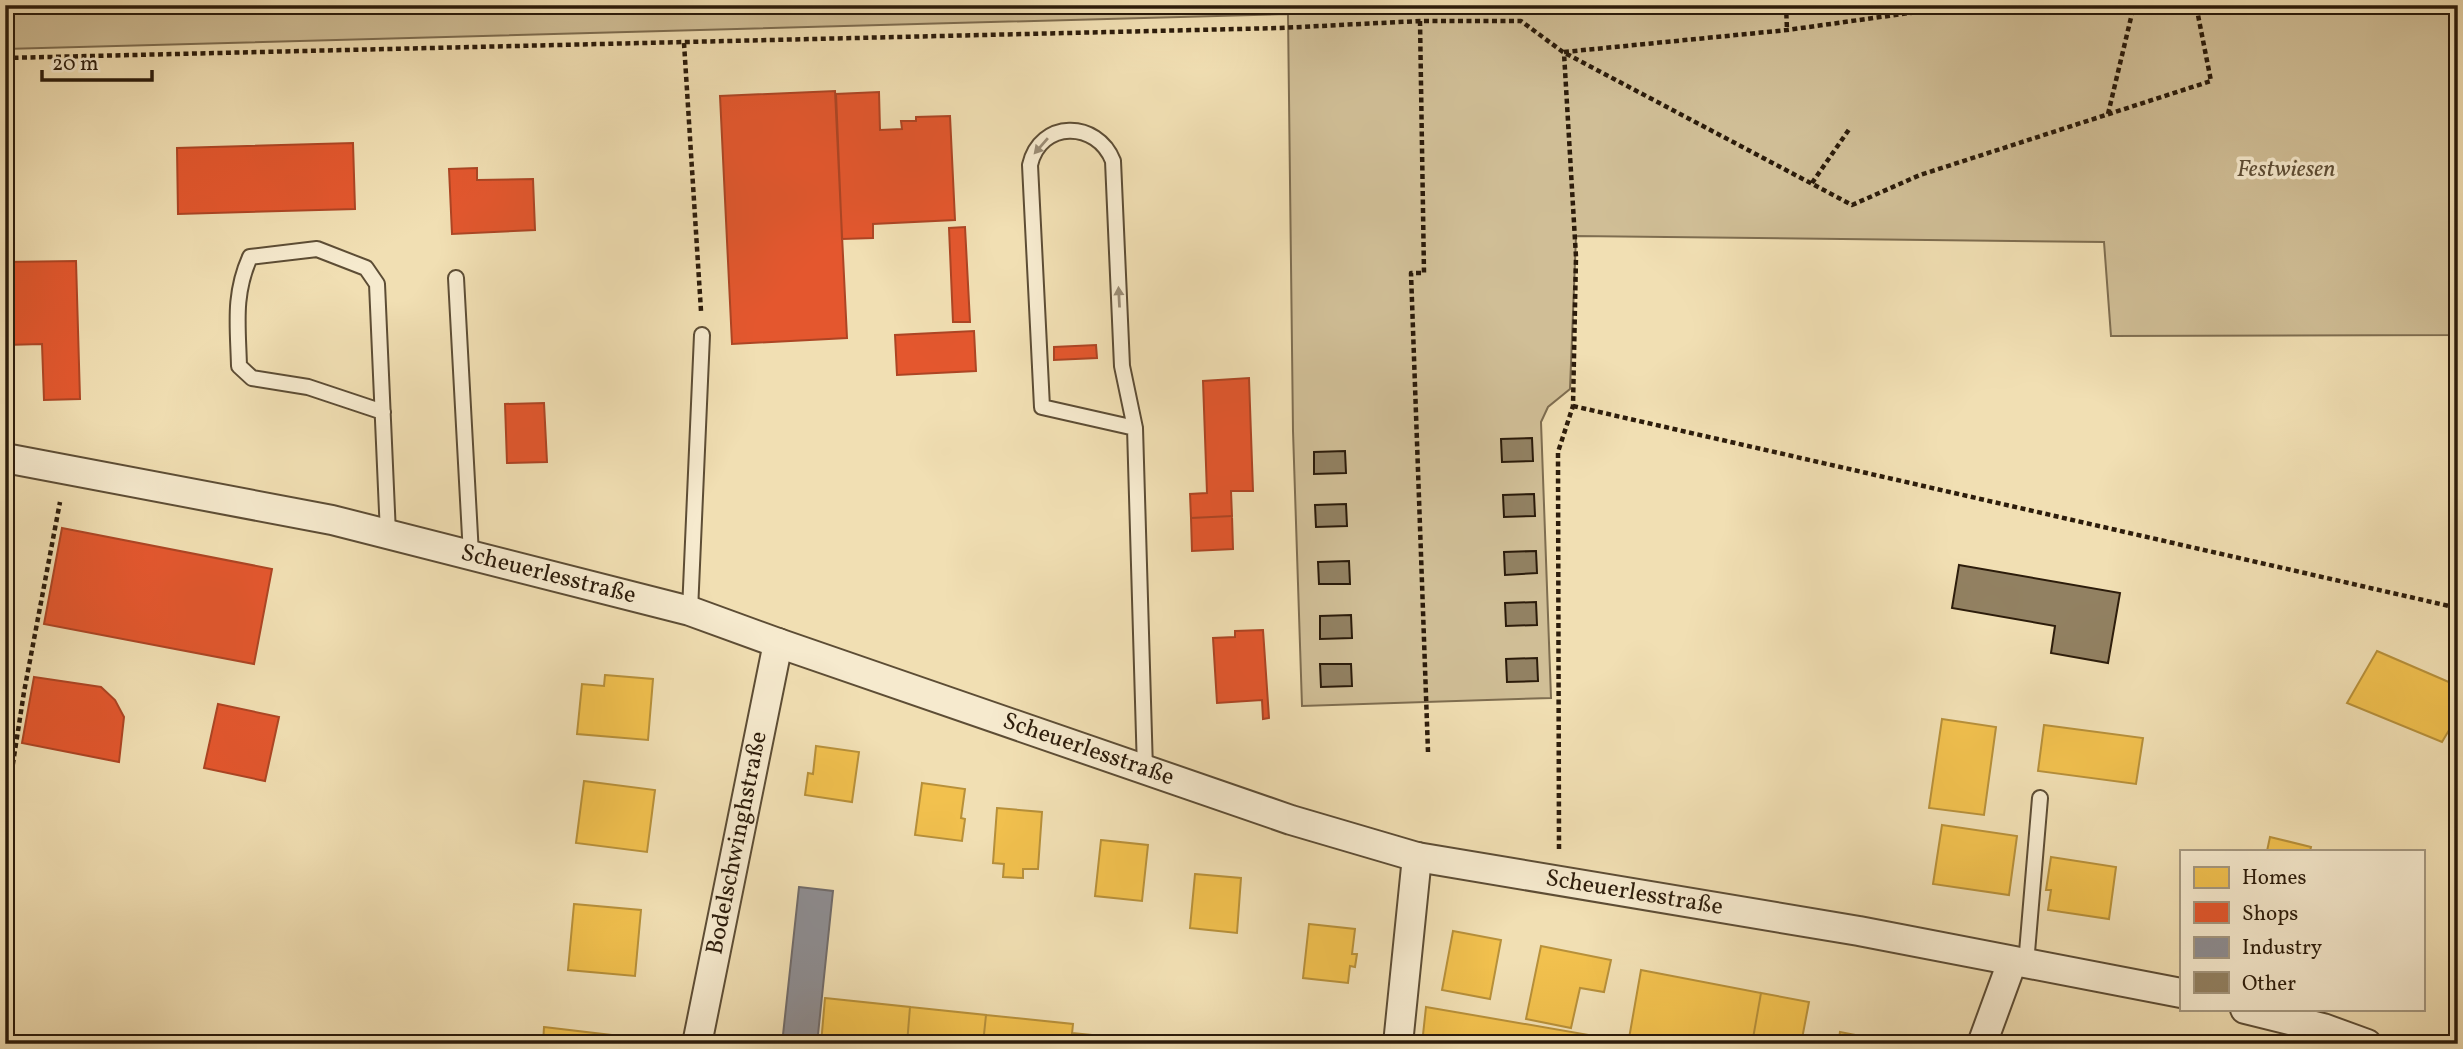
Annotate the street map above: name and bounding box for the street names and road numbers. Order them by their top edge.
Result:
street label: Scheuerlesstraße [457,536,639,614]
street label: Scheuerlesstraße [998,705,1179,795]
street label: Bodelschwinghstraße [698,729,777,958]
street label: Scheuerlesstraße [1543,862,1725,925]

